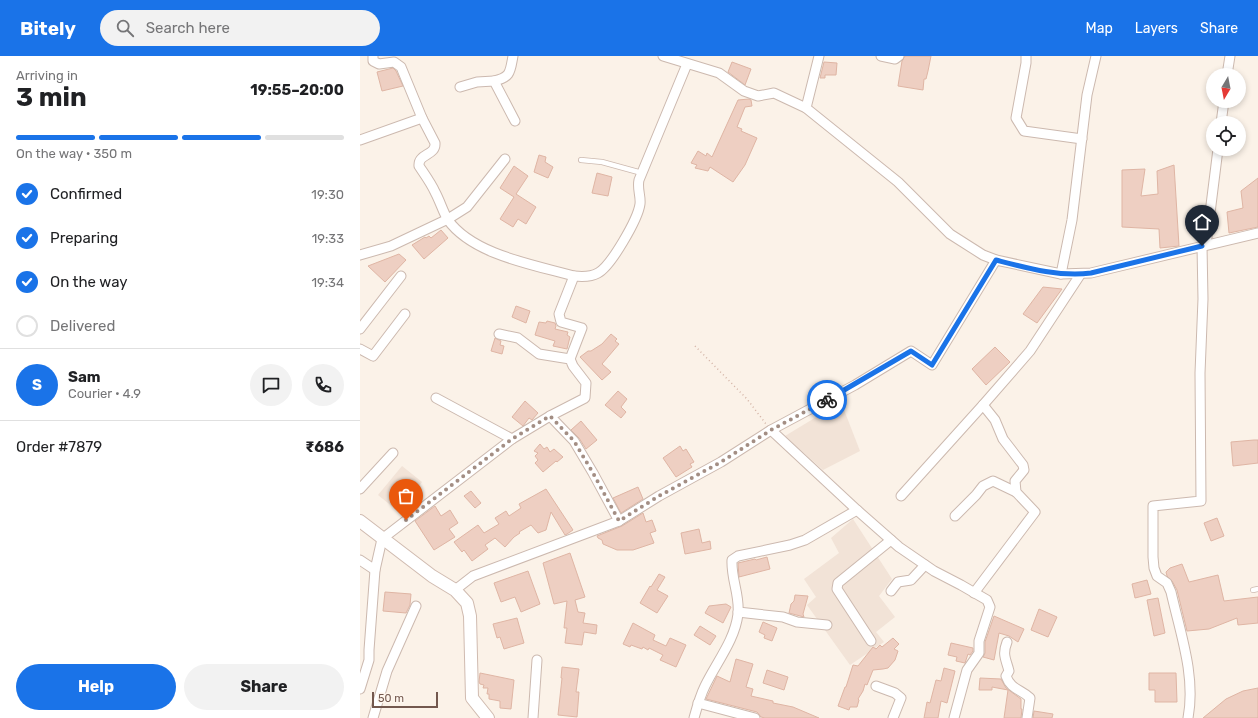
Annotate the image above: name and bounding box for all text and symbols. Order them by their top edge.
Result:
search box [100,10,380,46]
text: Bitely [20,17,76,40]
icon: search [114,17,136,39]
text: Search here [146,19,230,37]
text: Map [1086,20,1113,37]
text: Layers [1135,20,1178,37]
text: Share [1200,20,1238,37]
text: Arriving in [16,68,78,83]
north arrow [1206,68,1246,108]
map controls [1206,68,1246,156]
text: 19:55–20:00 [250,81,344,99]
text: 3 min [16,82,87,113]
button: locate [1206,116,1246,156]
text: On the way · 350 m [16,146,132,161]
icon: check [16,183,38,205]
text: Confirmed [50,185,122,203]
text: 19:30 [311,187,344,202]
pin [1185,205,1219,246]
icon: home [1191,211,1213,233]
icon: check [16,227,38,249]
text: Preparing [50,229,118,247]
text: 19:33 [312,231,344,246]
icon: check [16,271,38,293]
text: On the way [50,273,128,291]
text: 19:34 [312,275,344,290]
text: Delivered [50,317,115,335]
button: chat [250,364,292,406]
button: phone [302,364,344,406]
text: Sam [68,368,101,386]
text: S [32,376,42,394]
courier [807,380,847,420]
text: Courier · 4.9 [68,386,141,401]
icon: bike [816,389,838,411]
text: Order #7879 [16,438,102,456]
text: ₹686 [305,438,344,456]
pin [389,479,423,520]
icon: bag [395,485,417,507]
button: Help [16,664,176,710]
button: Share [184,664,344,710]
scale bar [372,690,438,709]
text: 50 m [378,692,404,705]

